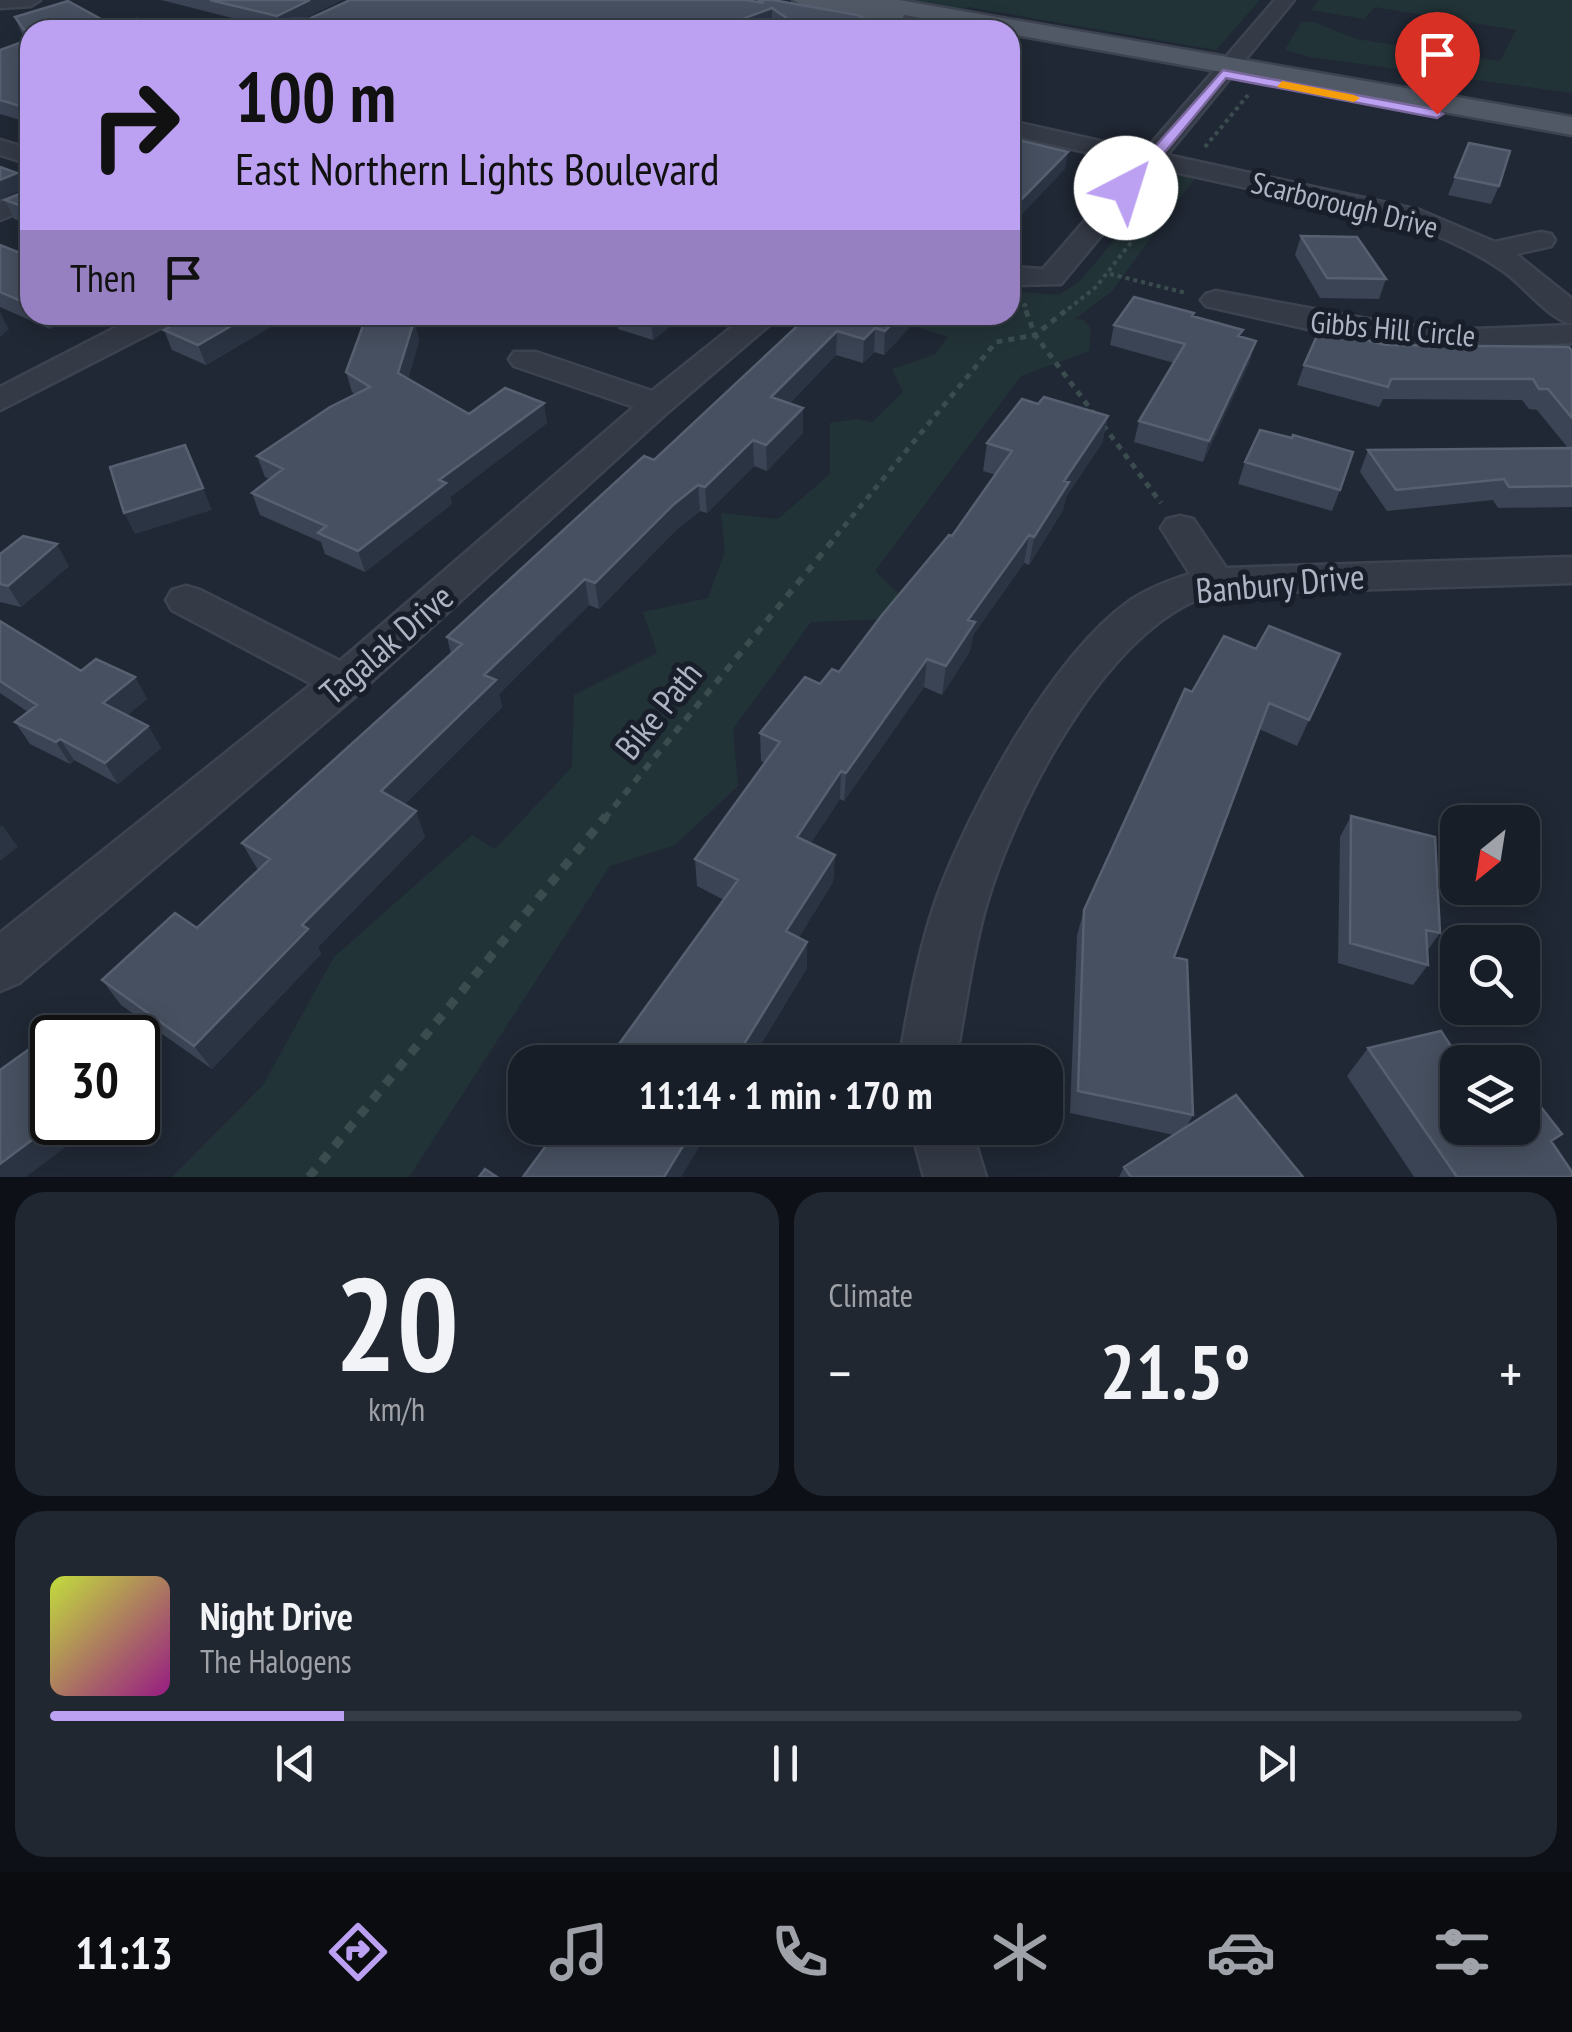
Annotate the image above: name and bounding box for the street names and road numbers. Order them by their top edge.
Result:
street label: Scarborough Drive [1248,162,1442,246]
street label: Gibbs Hill Circle [1309,301,1477,355]
street label: Banbury Drive [1194,553,1366,613]
street label: Tagalak Drive [310,574,462,714]
street label: Bike Path [605,652,711,768]

